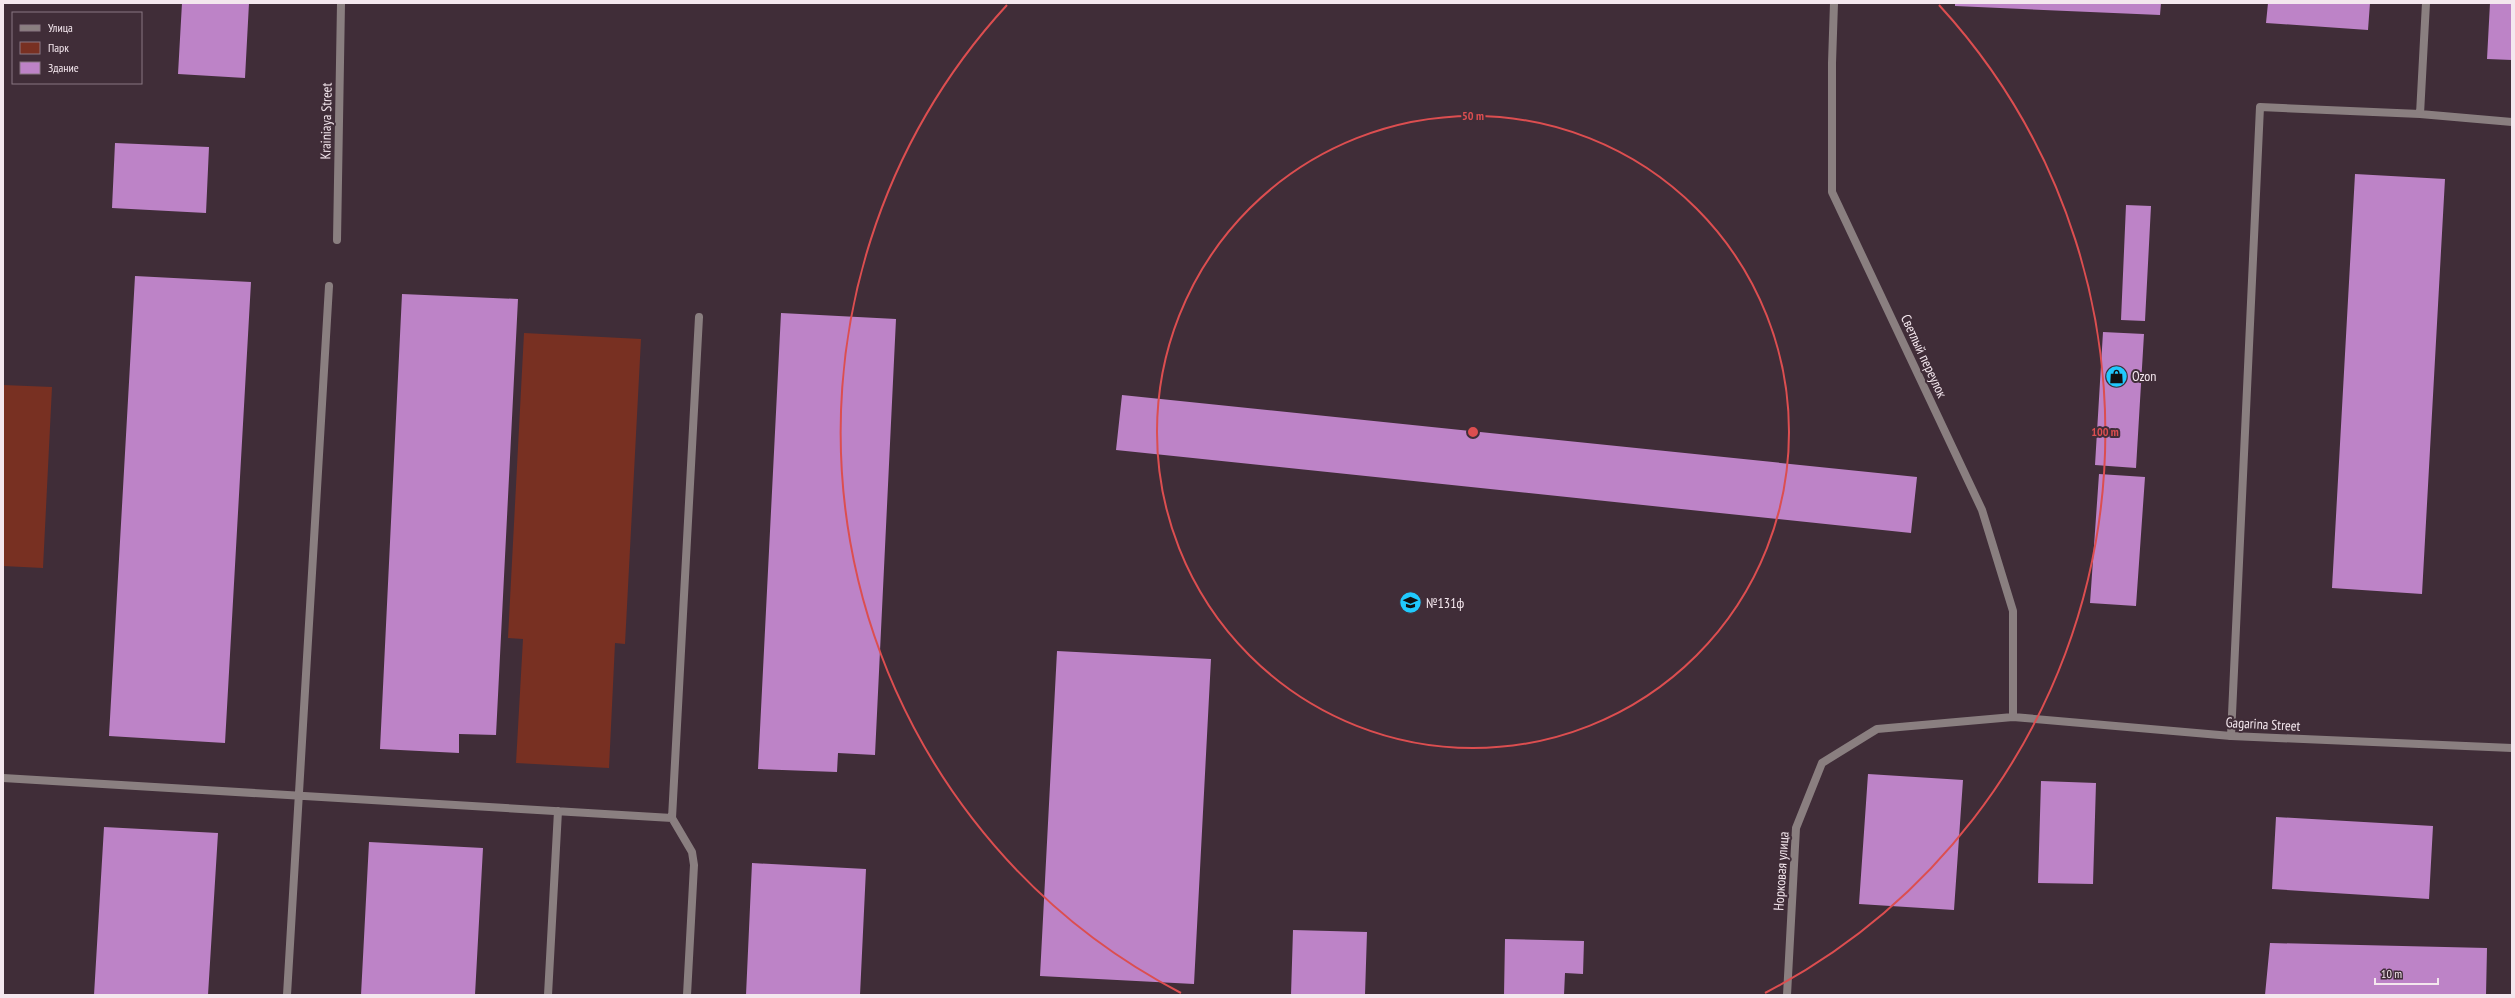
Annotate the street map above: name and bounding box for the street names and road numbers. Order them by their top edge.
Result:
street label: Krainiaya Street [316,82,336,159]
street label: Светлый переулок [1897,311,1951,401]
street label: Gagarina Street [2225,713,2301,735]
street label: Норковая улица [1769,831,1793,911]

